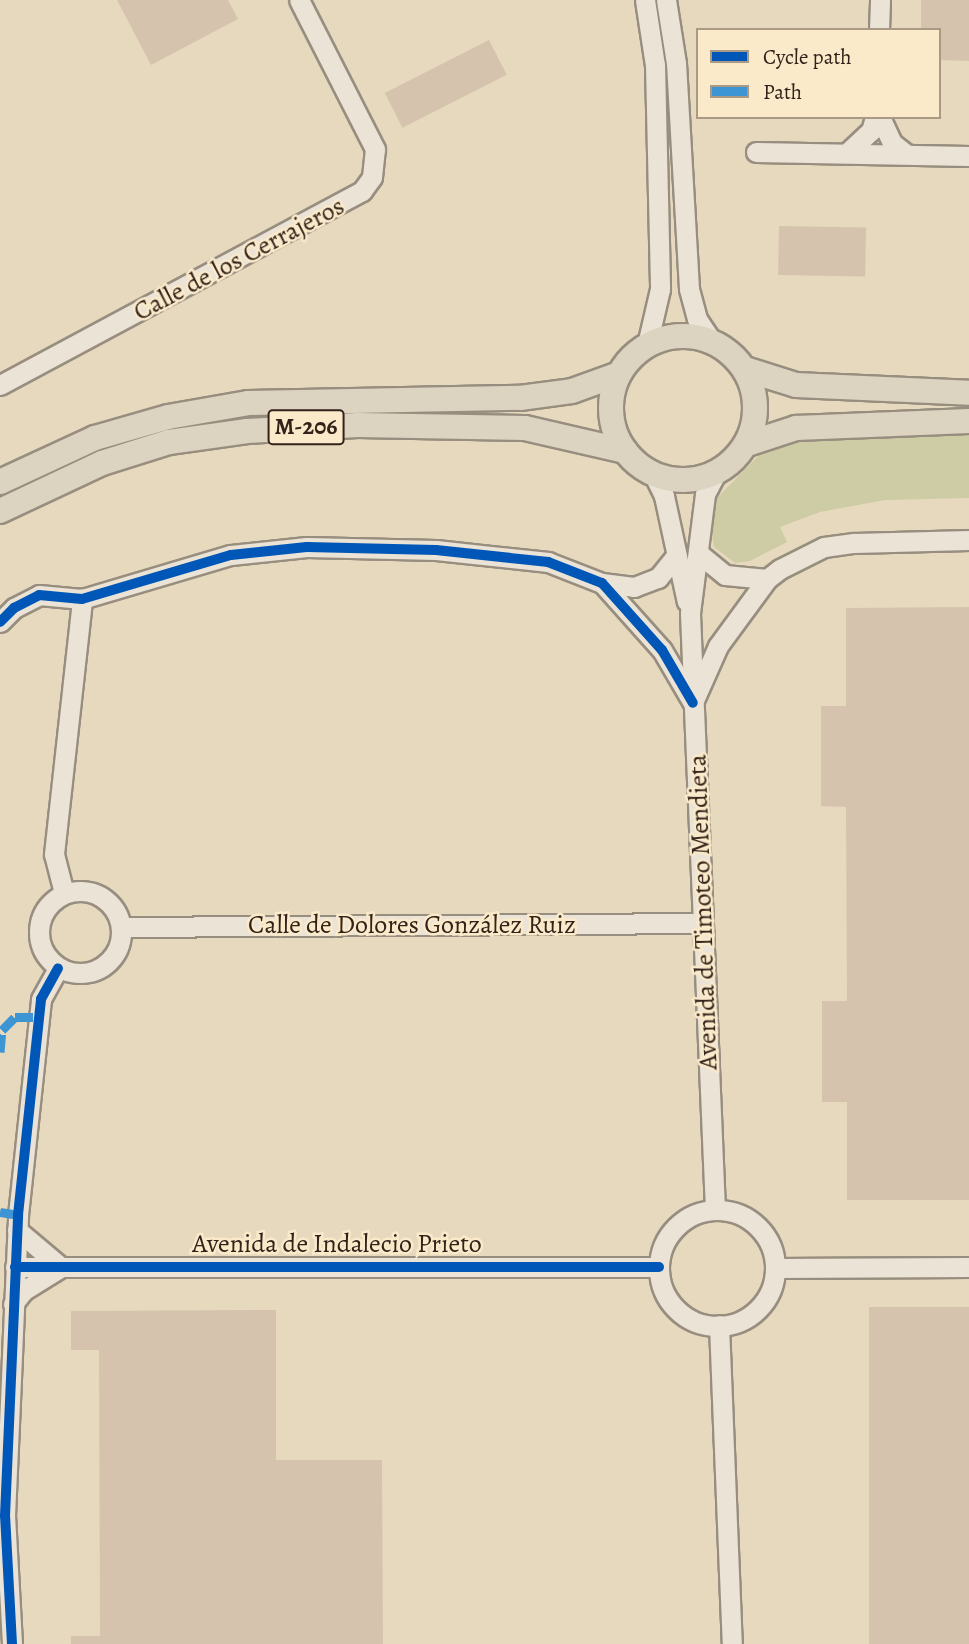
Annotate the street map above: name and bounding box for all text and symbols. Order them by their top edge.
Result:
legend [696,28,941,119]
text: Cycle path [763,43,852,71]
text: Path [763,78,802,106]
street label: Calle de los Cerrajeros [128,190,350,328]
road number: M-206 [268,406,344,448]
street label: Avenida de Timoteo Mendieta [682,754,724,1070]
street label: Calle de Dolores González Ruiz [248,909,576,941]
street label: Avenida de Indalecio Prieto [192,1228,482,1260]

